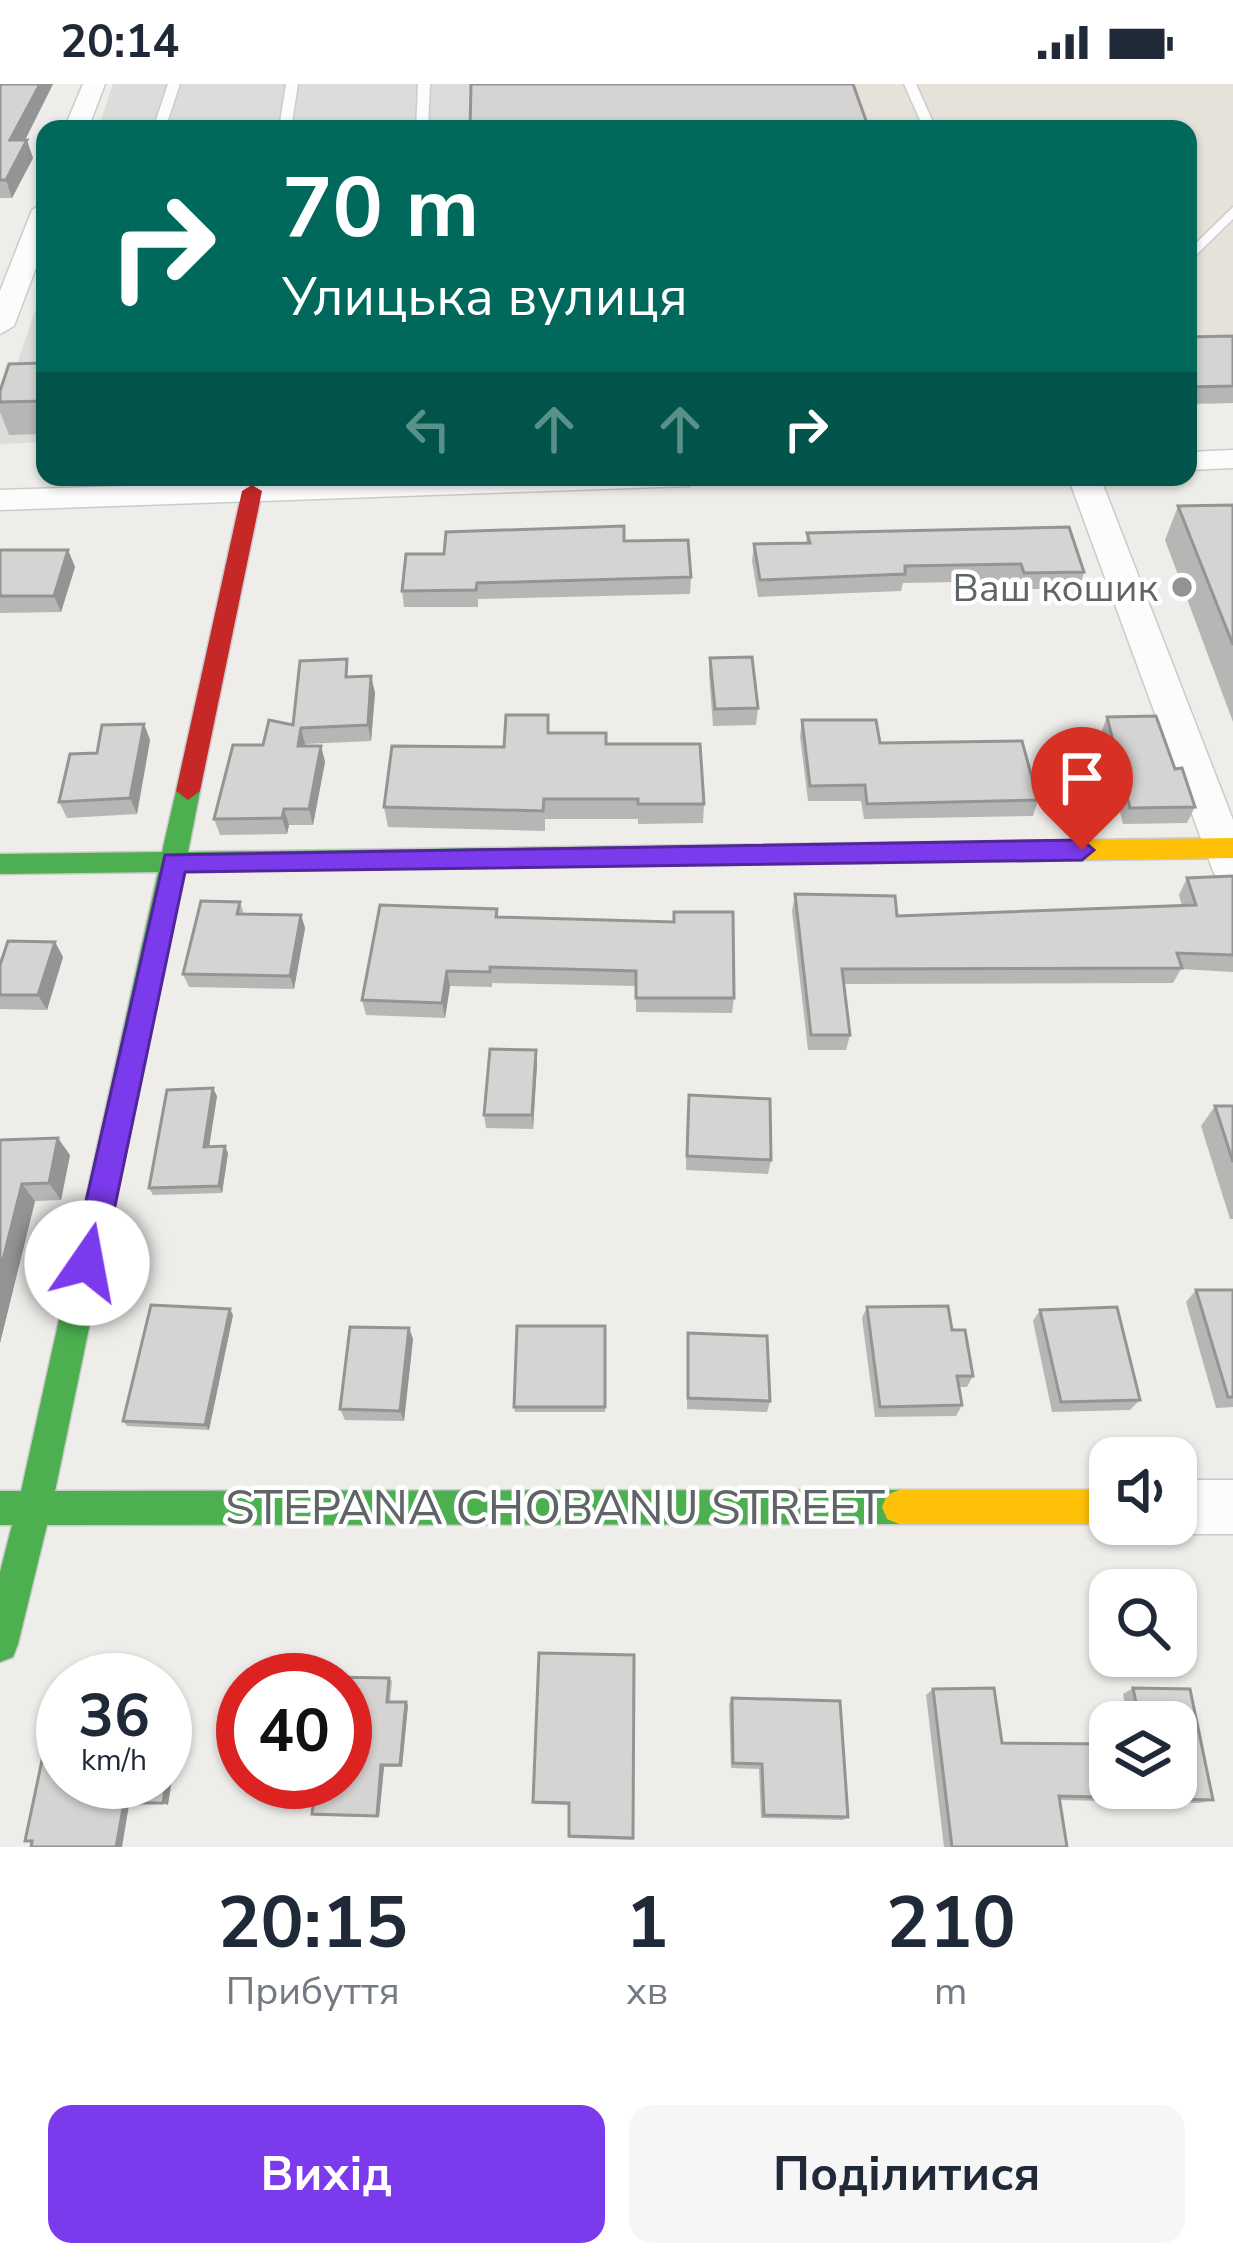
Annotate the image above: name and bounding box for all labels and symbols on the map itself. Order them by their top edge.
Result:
place label: Ваш кошик [952,562,1158,615]
marker: Ваш кошик [1169,574,1195,600]
pin [1031,727,1133,850]
position arrow [24,1200,150,1326]
street label: STEPANA CHOBANU STREET [225,1475,885,1541]
speed limit sign: 40 [216,1653,372,1809]

